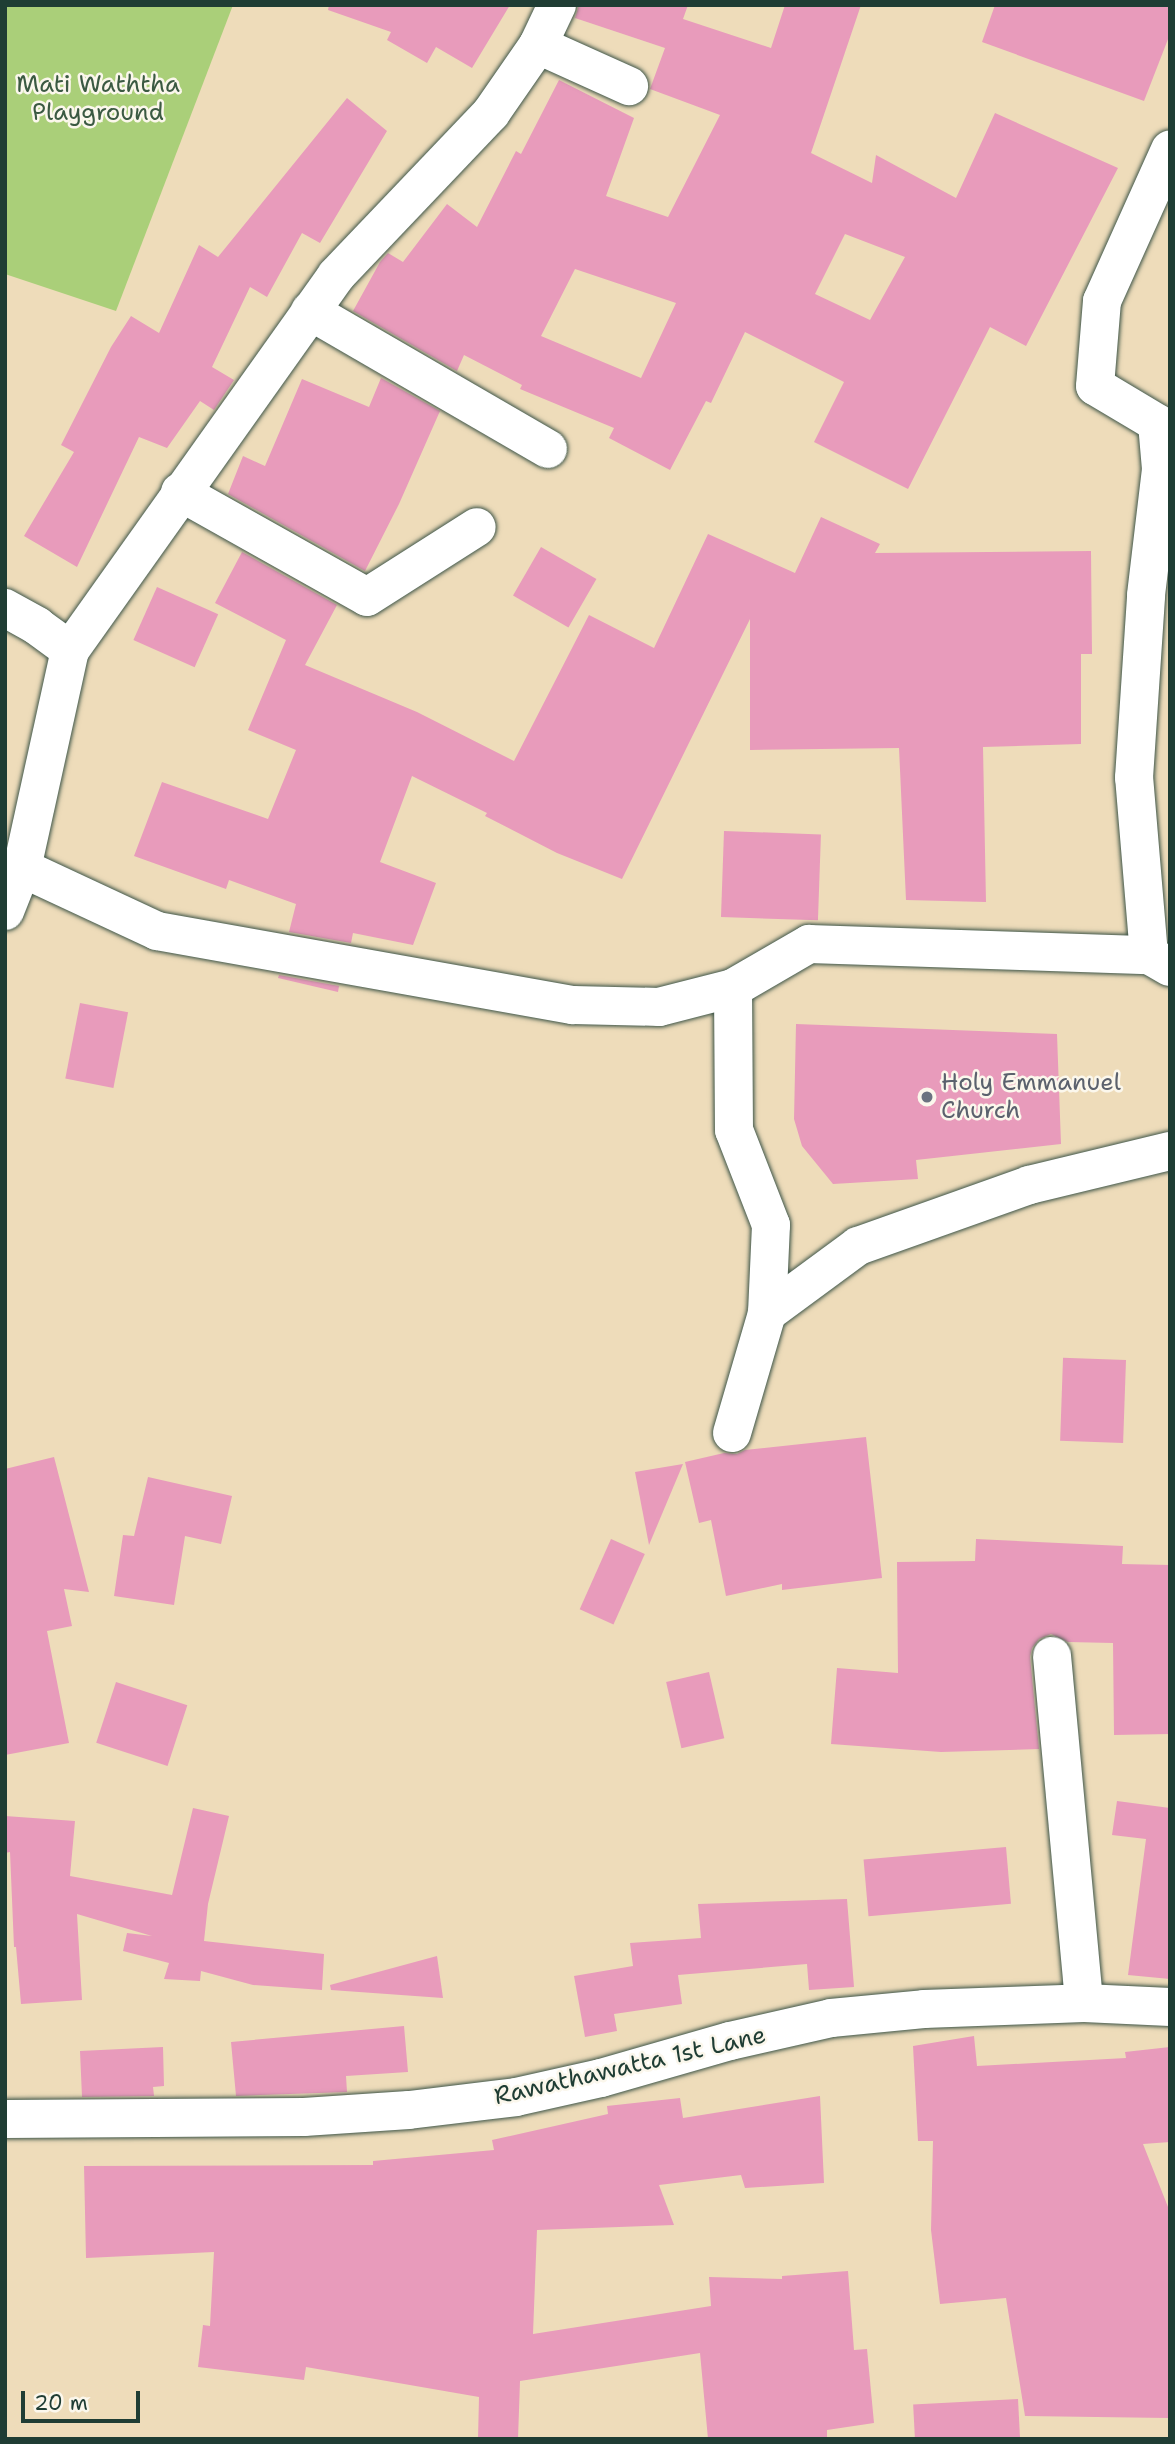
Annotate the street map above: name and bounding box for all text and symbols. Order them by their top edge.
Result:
park label: Mati Waththa Playground [16,71,180,127]
place label: Holy Emmanuel Church [941,1069,1121,1125]
marker: Holy Emmanuel Church [919,1089,935,1105]
street label: Rawathawatta 1st Lane [491,2021,769,2111]
scale bar [24,2378,144,2422]
text: 20 m [34,2389,88,2417]

